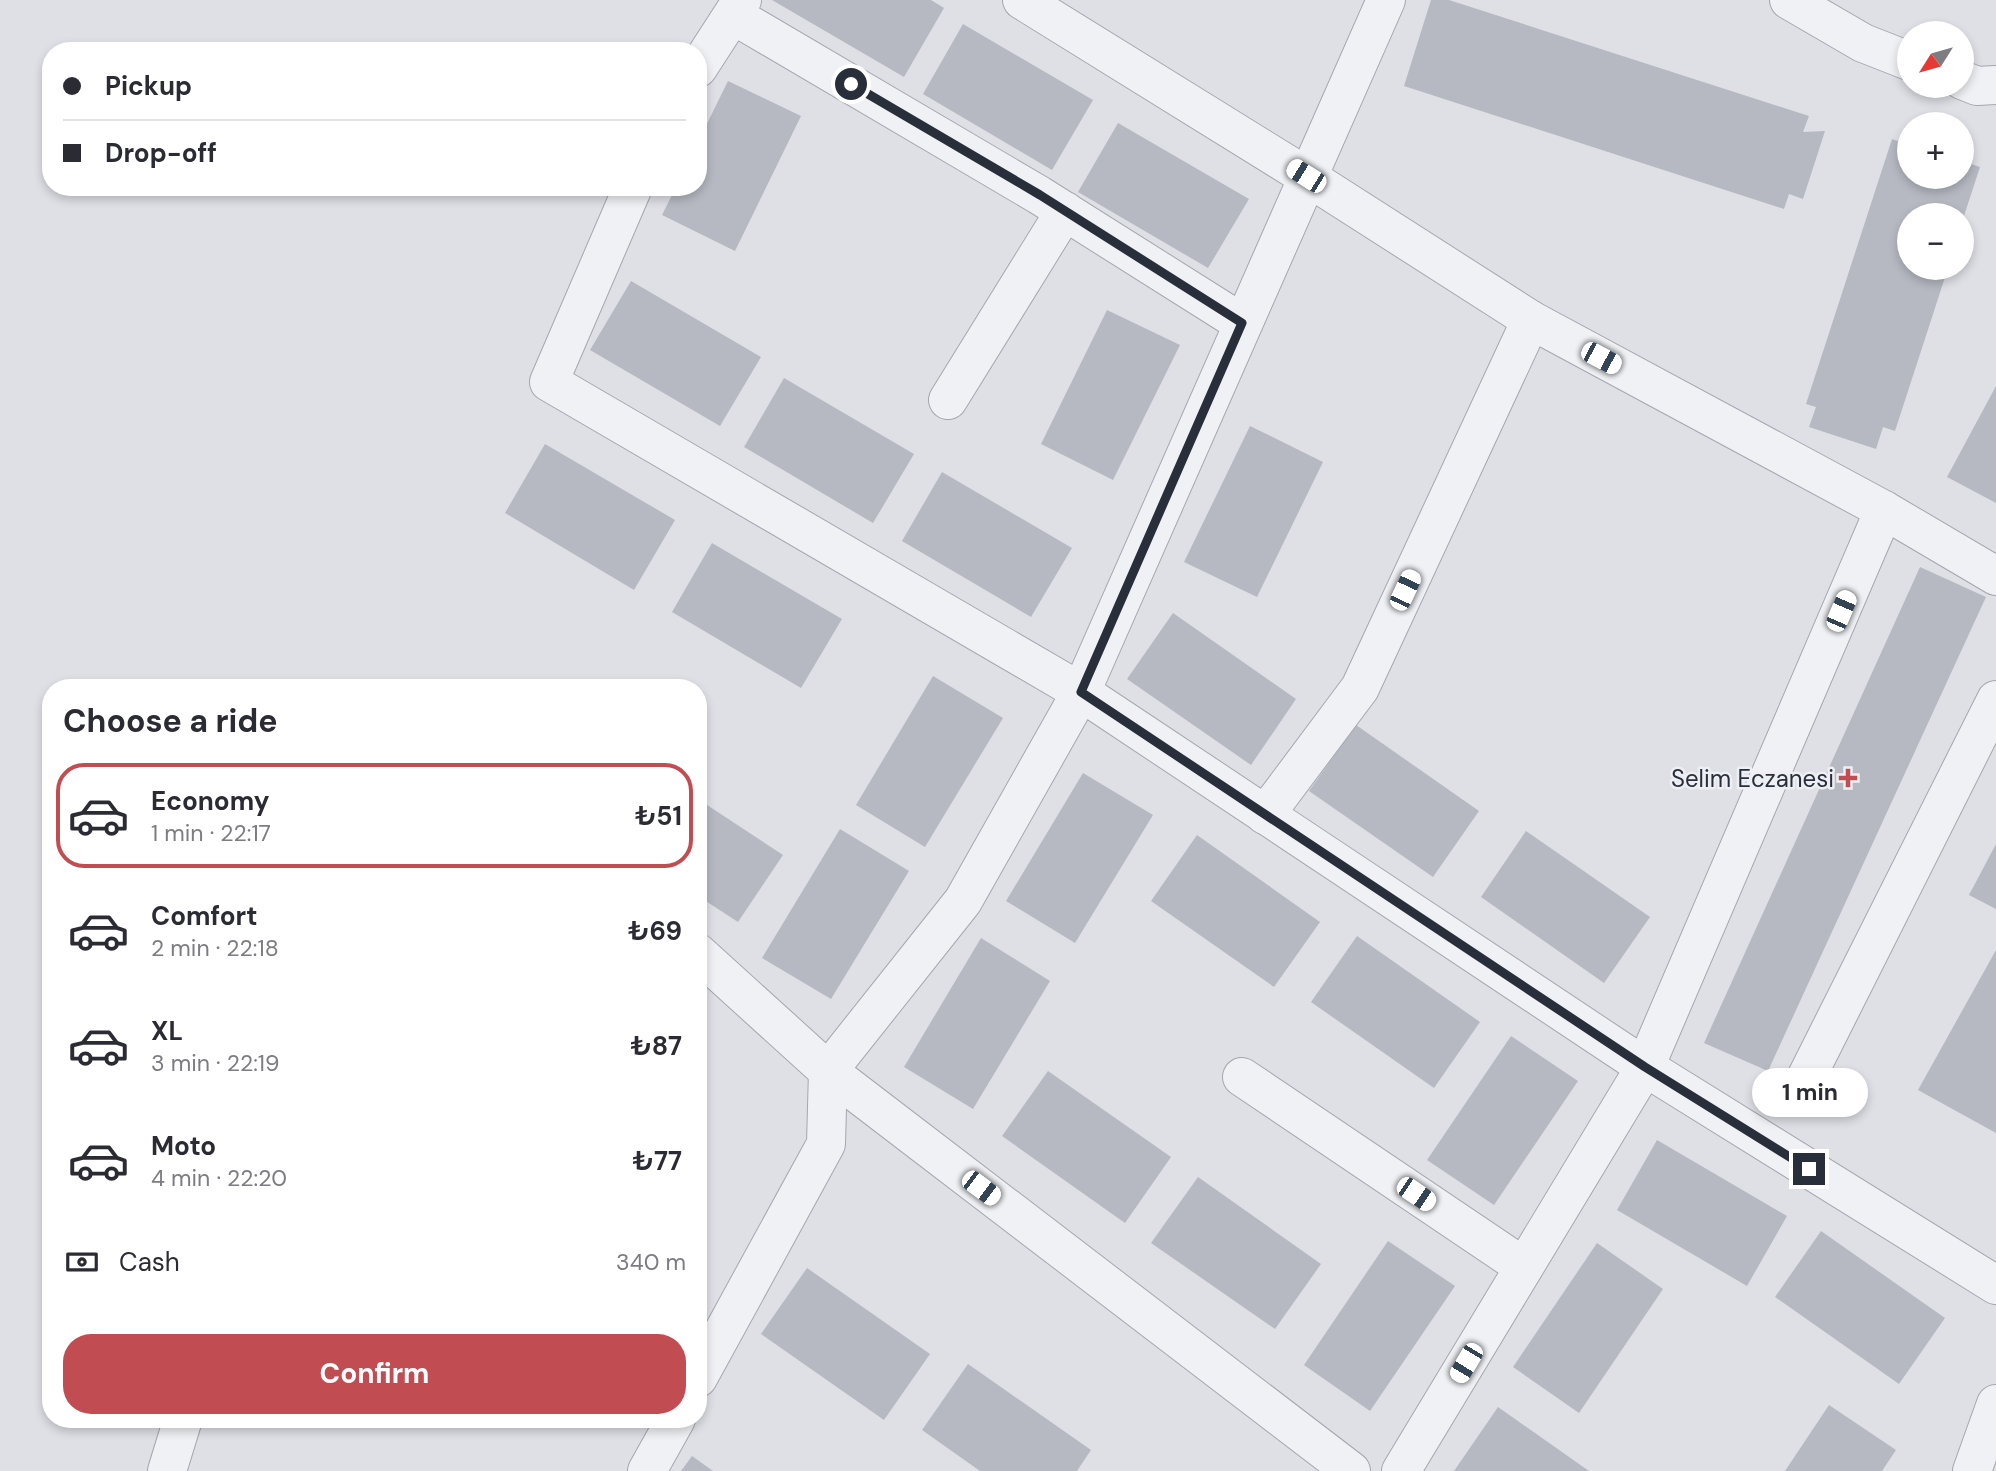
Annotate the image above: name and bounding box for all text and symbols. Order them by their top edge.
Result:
north arrow [1897,21,1974,98]
map controls [1897,21,1974,280]
route start [835,68,867,100]
text: Pickup [105,69,192,103]
button: + [1897,112,1974,189]
text: Drop-off [105,136,217,170]
car [1283,156,1330,196]
button: − [1897,203,1974,280]
car [1578,339,1625,377]
car [1387,567,1424,613]
car [1824,588,1859,634]
text: Choose a ride [63,700,278,742]
place label: Selim Eczanesi [1671,763,1834,794]
marker: Selim Eczanesi [1840,770,1856,786]
icon: car [67,784,130,847]
text: Economy [151,784,269,818]
text: ₺51 [635,799,682,833]
text: 1 min · 22:17 [151,818,271,848]
icon: car [67,899,130,962]
text: Comfort [151,899,257,933]
text: ₺69 [628,914,682,948]
text: 2 min · 22:18 [151,933,279,963]
icon: car [67,1014,130,1077]
text: XL [151,1014,183,1048]
text: ₺87 [630,1029,682,1063]
text: 3 min · 22:19 [151,1048,279,1078]
callout: 1 min [1751,1068,1867,1116]
text: 1 min [1782,1077,1838,1107]
icon: car [67,1129,130,1192]
text: Moto [151,1129,216,1163]
text: ₺77 [633,1144,682,1178]
route end [1793,1153,1825,1185]
text: 4 min · 22:20 [151,1163,287,1193]
car [958,1167,1005,1209]
car [1393,1174,1440,1214]
icon: cash [63,1243,101,1281]
text: Cash [119,1245,180,1279]
text: 340 m [616,1247,686,1277]
button: Confirm [63,1334,686,1414]
car [1447,1340,1486,1386]

